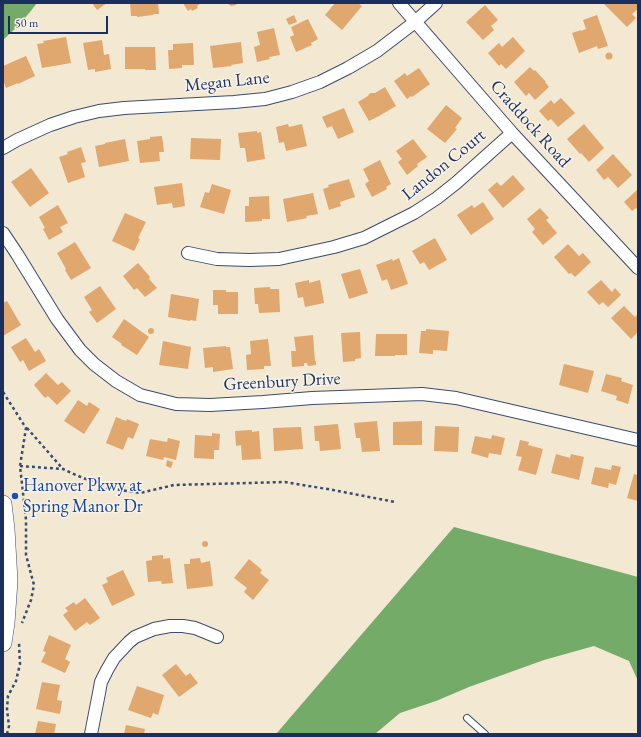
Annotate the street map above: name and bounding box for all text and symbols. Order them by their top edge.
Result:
scale bar [10,8,110,34]
text: 50 m [15,15,38,31]
street label: Megan Lane [183,67,271,97]
street label: Craddock Road [485,76,575,172]
street label: Landon Court [398,125,490,205]
street label: Greenbury Drive [223,368,341,396]
place label: Hanover Pkwy at Spring Manor Dr [23,475,143,518]
marker: Hanover Pkwy at Spring Manor Dr [10,491,20,501]

